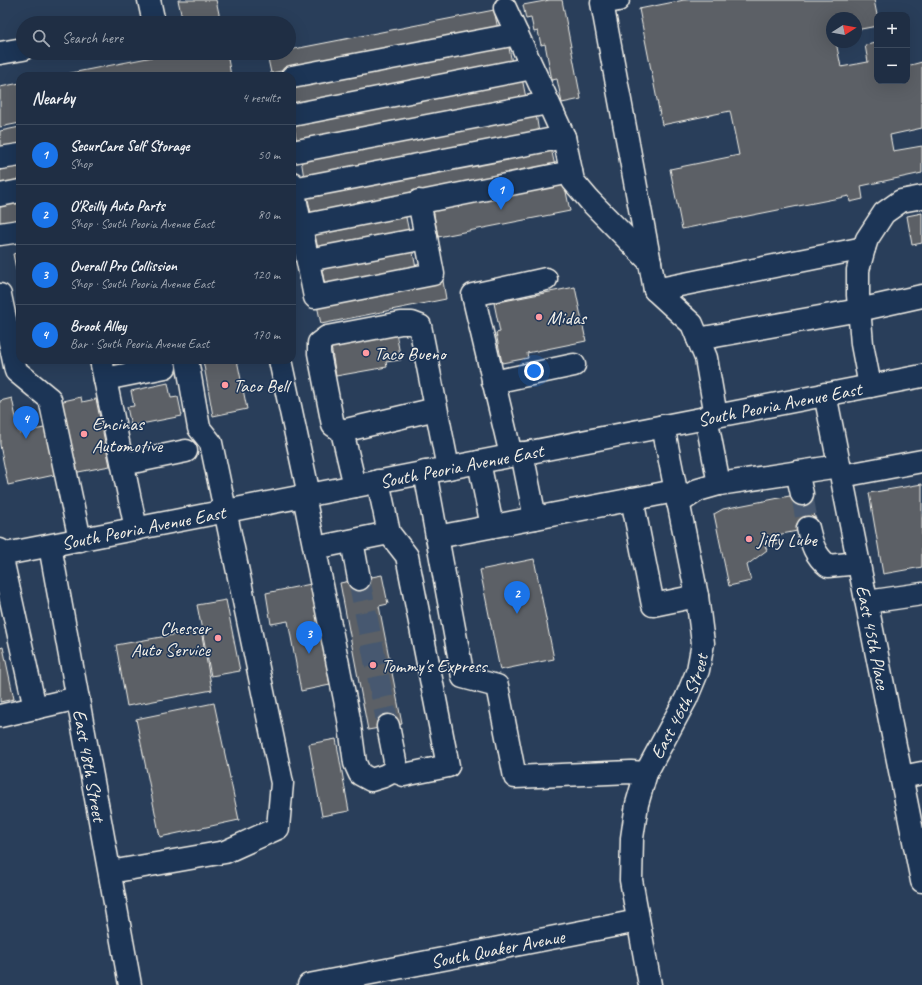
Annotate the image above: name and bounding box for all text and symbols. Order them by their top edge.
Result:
north arrow [826,12,862,48]
map controls [874,12,910,84]
button: + [874,12,910,48]
search box [16,16,296,60]
icon: search [30,27,52,49]
text: Search here [62,29,123,48]
button: − [874,48,910,84]
text: Nearby [32,88,75,109]
text: 4 results [242,90,280,106]
text: SecurCare Self Storage [70,137,189,156]
text: 1 [42,147,48,163]
text: 50 m [258,147,280,163]
text: Shop [70,156,92,172]
pin: 1 [488,177,514,210]
text: O'Reilly Auto Parts [70,197,165,216]
text: 2 [42,207,48,223]
text: 80 m [258,207,280,223]
text: Shop · South Peoria Avenue East [70,216,214,232]
text: Overall Pro Collission [70,257,177,276]
text: 3 [42,267,48,283]
text: 120 m [252,267,280,283]
text: Shop · South Peoria Avenue East [70,276,214,292]
place label: Midas [547,306,588,330]
marker: Midas [534,312,544,322]
text: Brook Alley [70,317,126,336]
text: 4 [42,327,48,343]
text: 170 m [252,327,280,343]
text: Bar · South Peoria Avenue East [70,336,209,352]
place label: Taco Bueno [374,342,448,366]
marker: Taco Bueno [361,348,371,358]
your location [524,361,544,381]
place label: Taco Bell [233,374,292,398]
street label: South Peoria Avenue East [696,377,865,432]
marker: Taco Bell [220,380,230,390]
pin: 4 [13,406,39,439]
place label: Encinas Automotive [92,412,164,458]
marker: Encinas Automotive [79,429,89,439]
street label: South Peoria Avenue East [378,438,547,494]
street label: South Peoria Avenue East [60,500,229,556]
place label: Jiffy Lube [756,528,819,552]
marker: Jiffy Lube [744,534,754,544]
pin: 2 [504,581,530,614]
street label: East 45th Place [850,583,895,693]
place label: Chesser Auto Service [131,616,212,662]
pin: 3 [296,621,322,654]
marker: Chesser Auto Service [213,633,223,643]
street label: East 46th Street [645,651,714,763]
place label: Tommy's Express [381,654,488,678]
marker: Tommy's Express [368,660,378,670]
street label: East 48th Street [67,708,111,825]
street label: South Quaker Avenue [429,924,568,974]

